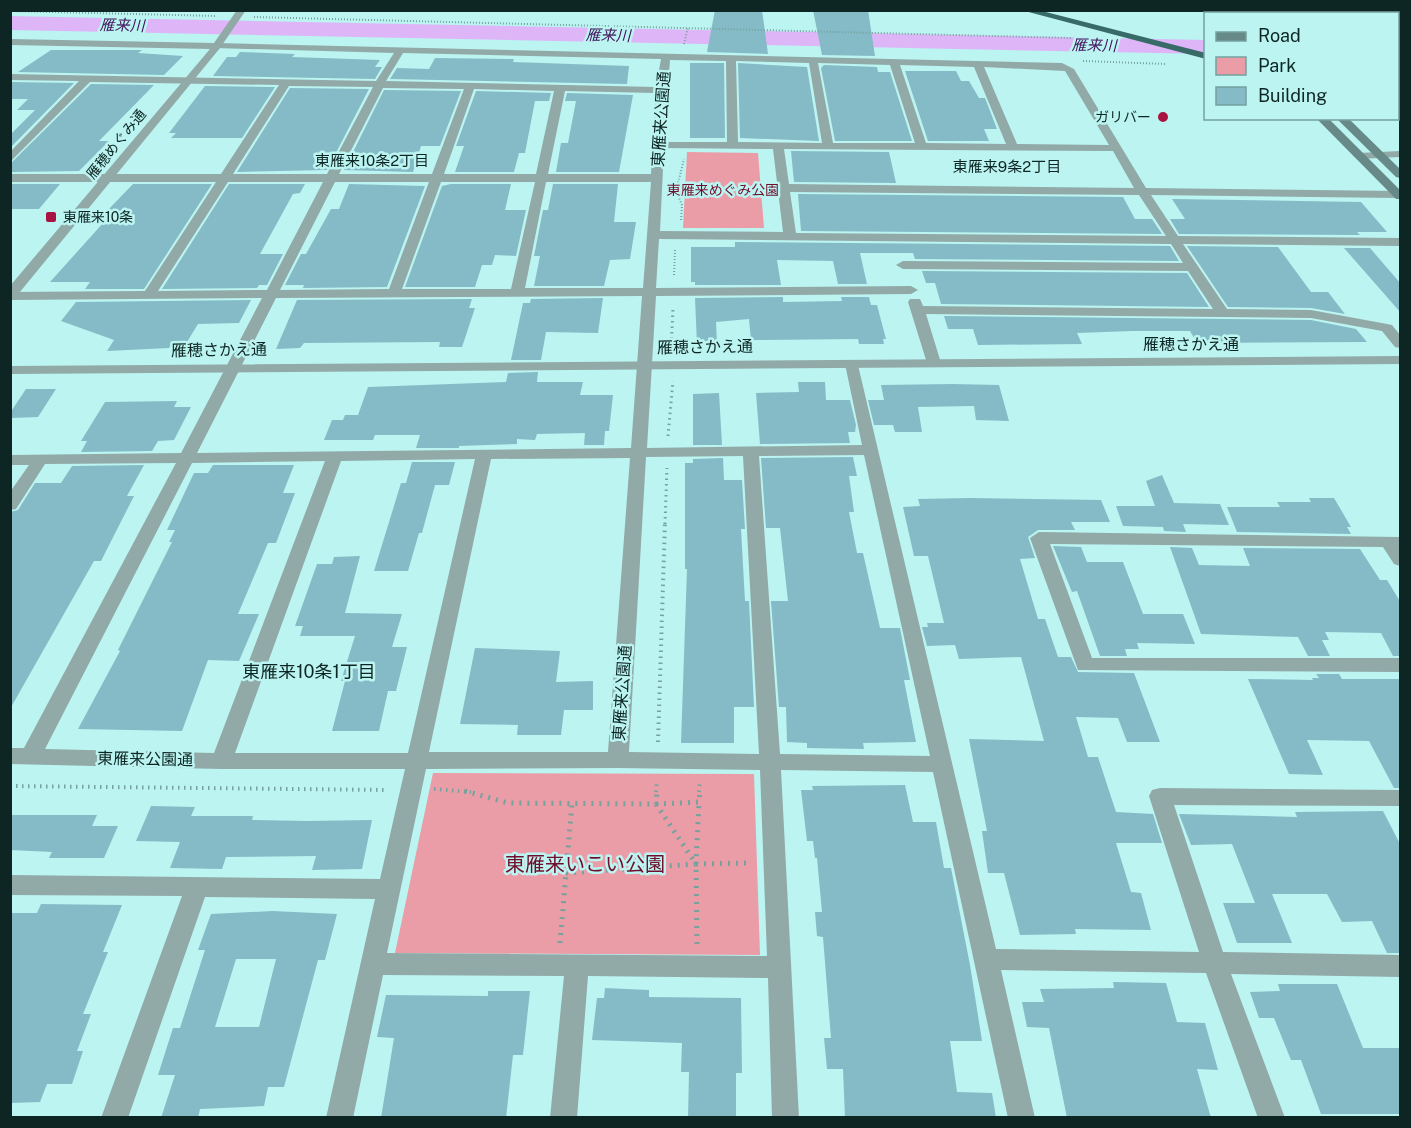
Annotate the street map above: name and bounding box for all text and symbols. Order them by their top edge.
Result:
legend [1204,12,1399,120]
water label: 雁来川 [99,16,147,34]
text: Road [1258,25,1301,46]
water label: 雁来川 [585,26,633,44]
water label: 雁来川 [1071,36,1119,54]
text: Park [1258,55,1296,76]
street label: 東雁来公園通 [648,70,674,168]
text: Building [1258,85,1327,106]
street label: 雁穂めぐみ通 [83,106,149,182]
place label: ガリバー [1095,109,1151,125]
marker: ガリバー [1156,110,1170,124]
district label: 東雁来10条2丁目 [315,152,429,169]
district label: 東雁来9条2丁目 [953,158,1061,175]
park label: 東雁来めぐみ公園 [667,182,779,198]
place label: 東雁来10条 [63,209,133,225]
marker: 東雁来10条 [44,210,58,224]
street label: 雁穂さかえ通 [1143,335,1239,354]
street label: 雁穂さかえ通 [657,337,753,357]
street label: 雁穂さかえ通 [171,340,267,360]
street label: 東雁来公園通 [609,644,635,742]
district label: 東雁来10条1丁目 [242,661,376,682]
street label: 東雁来公園通 [97,749,193,769]
park label: 東雁来いこい公園 [505,852,665,876]

